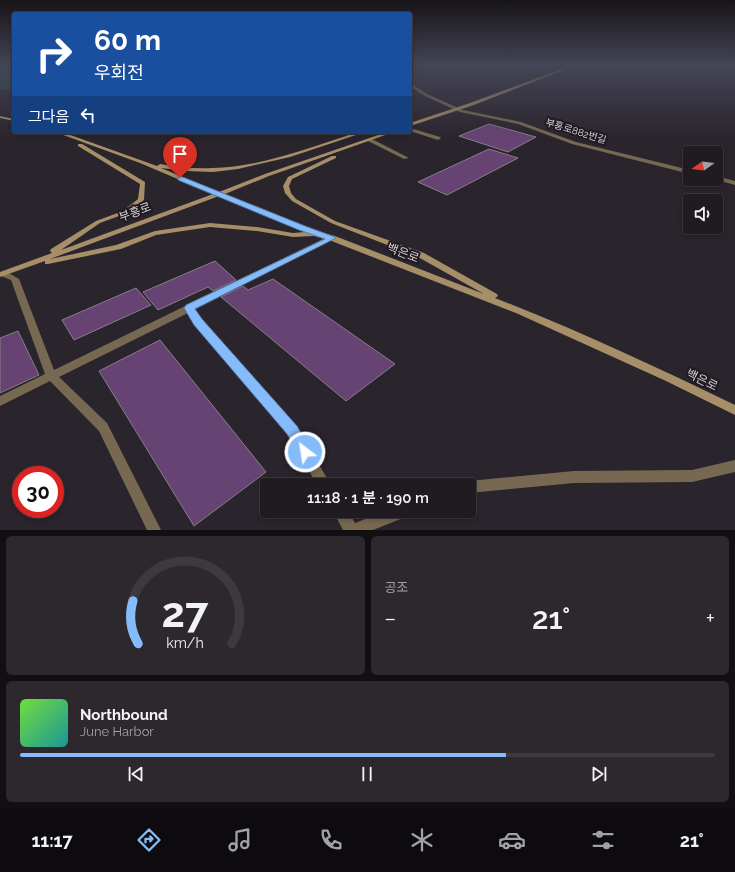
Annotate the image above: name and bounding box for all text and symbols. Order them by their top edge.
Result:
text: 60 m [94,24,161,57]
icon: right [28,28,80,80]
text: 우회전 [94,62,144,83]
icon: left [77,104,99,126]
text: 그다음 [28,108,69,126]
street label: 부흥로882번길 [544,117,608,145]
pin [163,137,197,178]
icon: arrive [169,143,191,165]
north arrow [683,146,723,186]
map controls [683,146,723,234]
button: sound [683,194,723,234]
street label: 부흥로 [117,200,153,224]
street label: 백은로 [385,241,421,265]
street label: 백은로 [684,366,720,394]
position arrow [284,431,326,473]
speed limit sign: 30 [12,466,64,518]
text: 11:18 · 1 분 · 190 m [307,489,429,507]
text: 공조 [385,580,408,595]
text: 27 [162,587,209,636]
text: 21° [532,601,570,636]
text: − [385,605,396,631]
text: + [706,605,715,631]
text: km/h [166,634,204,650]
text: Northbound [80,706,168,724]
text: June Harbor [80,724,154,739]
icon: previous [125,763,147,785]
icon: pause [356,763,378,785]
icon: next [588,763,610,785]
icon: directions [135,826,163,854]
icon: music [226,826,254,854]
icon: phone [317,826,345,854]
icon: climate [408,826,436,854]
icon: car [498,826,526,854]
icon: filters [589,826,617,854]
text: 11:17 [31,830,73,851]
text: 21° [680,830,704,851]

